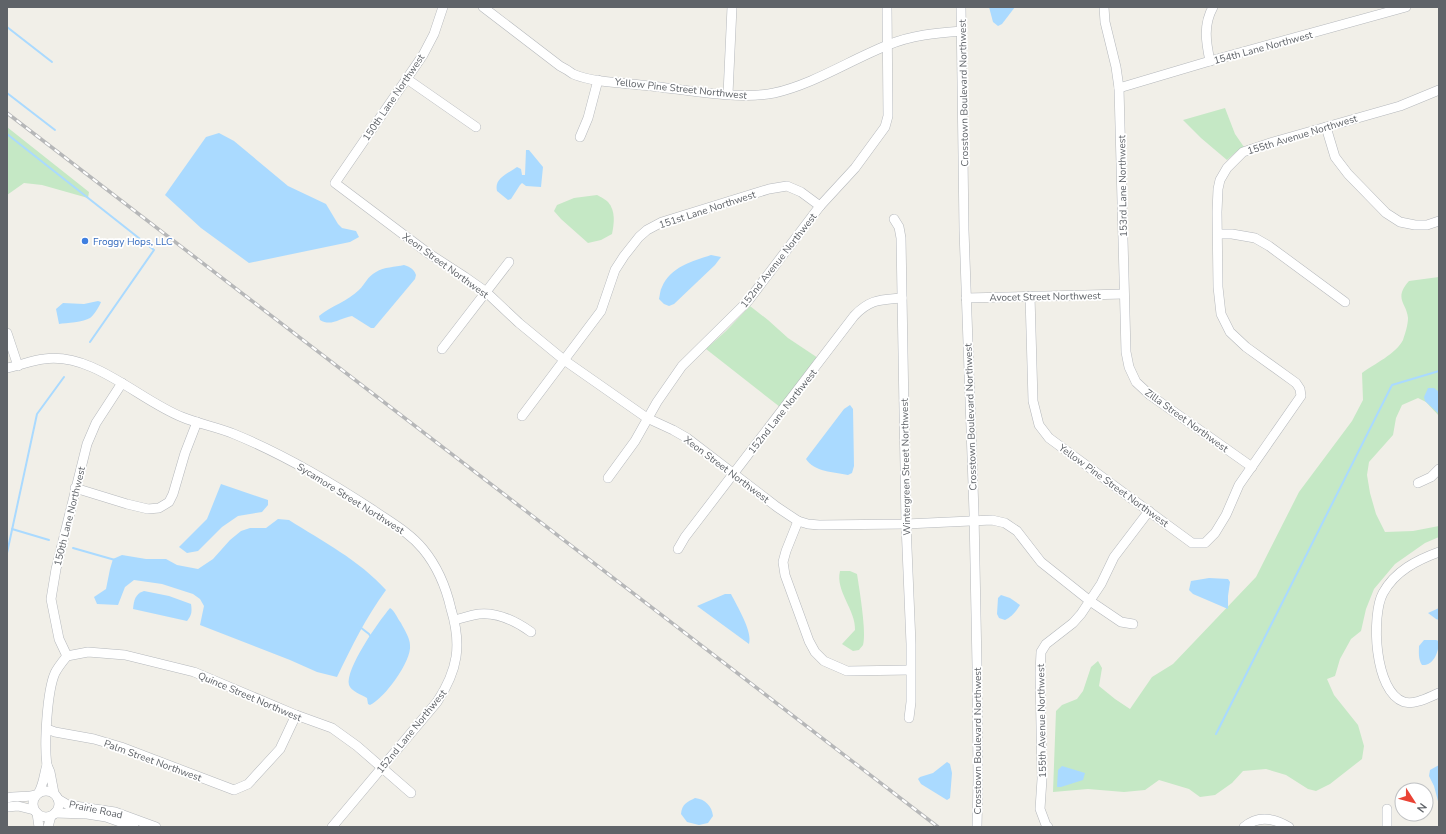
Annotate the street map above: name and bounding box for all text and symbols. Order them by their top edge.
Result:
street label: Crosstown Boulevard Northwest [956,19,972,167]
street label: 154th Lane Northwest [1212,28,1315,68]
street label: 150th Lane Northwest [360,51,428,144]
street label: Yellow Pine Street Northwest [613,75,748,103]
street label: 155th Avenue Northwest [1246,111,1359,158]
street label: 153rd Lane Northwest [1115,134,1131,237]
street label: 151st Lane Northwest [657,188,758,232]
street label: 152nd Avenue Northwest [737,210,820,311]
street label: Xeon Street Northwest [400,230,492,302]
place label: Froggy Hops, LLC [93,235,173,249]
marker: Froggy Hops, LLC [80,236,90,246]
street label: Avocet Street Northwest [989,289,1101,305]
street label: Crosstown Boulevard Northwest [961,343,981,491]
street label: 152nd Lane Northwest [745,366,821,457]
street label: Zilla Street Northwest [1142,386,1231,456]
street label: Wintergreen Street Northwest [898,398,914,536]
street label: Xeon Street Northwest [681,433,772,507]
street label: Yellow Pine Street Northwest [1055,441,1172,531]
street label: Sycamore Street Northwest [294,460,407,538]
street label: 150th Lane Northwest [51,465,89,567]
street label: 155th Avenue Northwest [1034,663,1050,778]
street label: Crosstown Boulevard Northwest [971,667,985,815]
street label: Quince Street Northwest [196,669,304,725]
street label: 152nd Lane Northwest [374,686,450,777]
street label: Palm Street Northwest [102,737,204,785]
north arrow [1394,782,1434,822]
street label: Prairie Road [68,797,124,823]
text: N [1413,800,1430,815]

